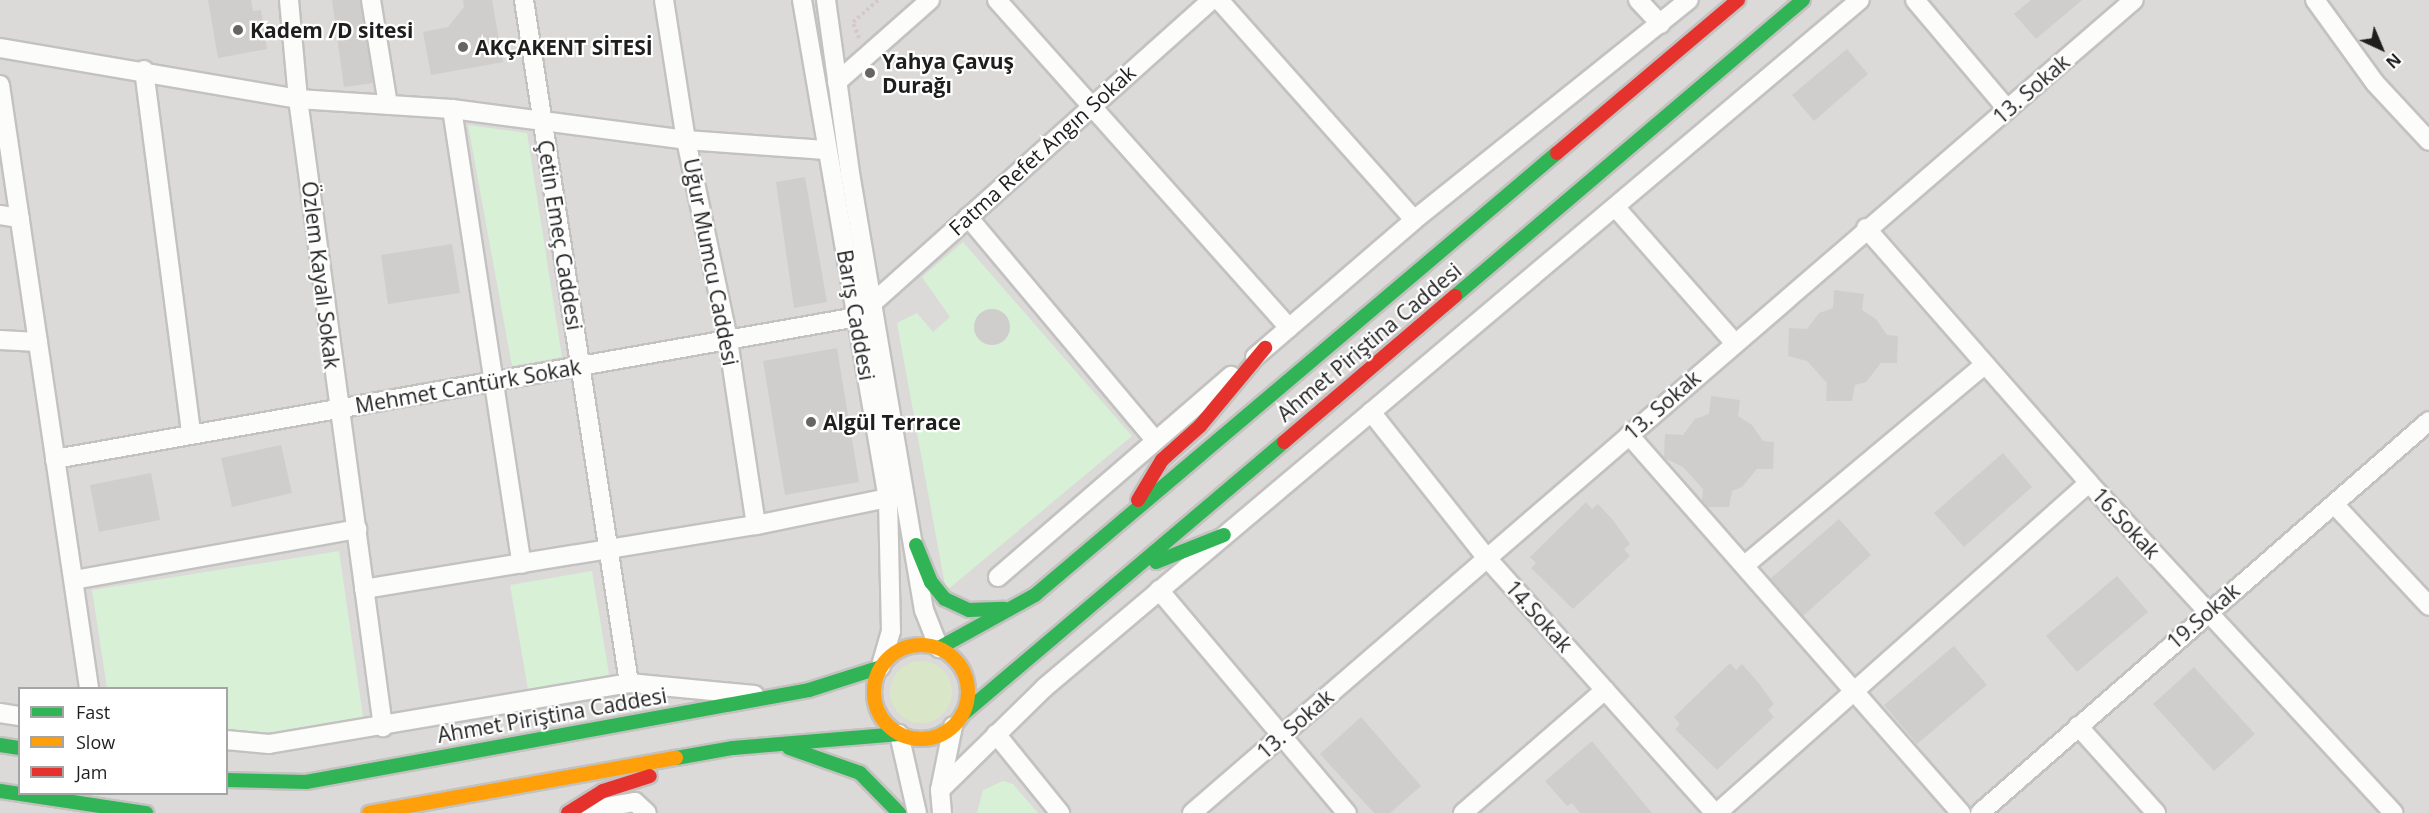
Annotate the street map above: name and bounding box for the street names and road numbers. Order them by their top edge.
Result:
street label: 13. Sokak [1988,49,2074,129]
street label: Fatma Refet Angın Sokak [944,60,1140,240]
street label: Çetin Emeç Caddesi [533,138,587,332]
street label: Uğur Mumcu Caddesi [679,156,743,368]
street label: Özlem Kayalı Sokak [297,180,345,370]
street label: Barış Caddesi [832,248,880,382]
street label: Ahmet Piriştina Caddesi [1272,258,1466,426]
street label: Mehmet Cantürk Sokak [353,354,583,418]
street label: 13. Sokak [1619,365,1705,445]
street label: 16.Sokak [2087,482,2165,564]
street label: 14.Sokak [1500,575,1578,657]
street label: 19.Sokak [2162,578,2244,654]
street label: Ahmet Piriştina Caddesi [435,682,669,748]
street label: 13. Sokak [1252,684,1338,764]

